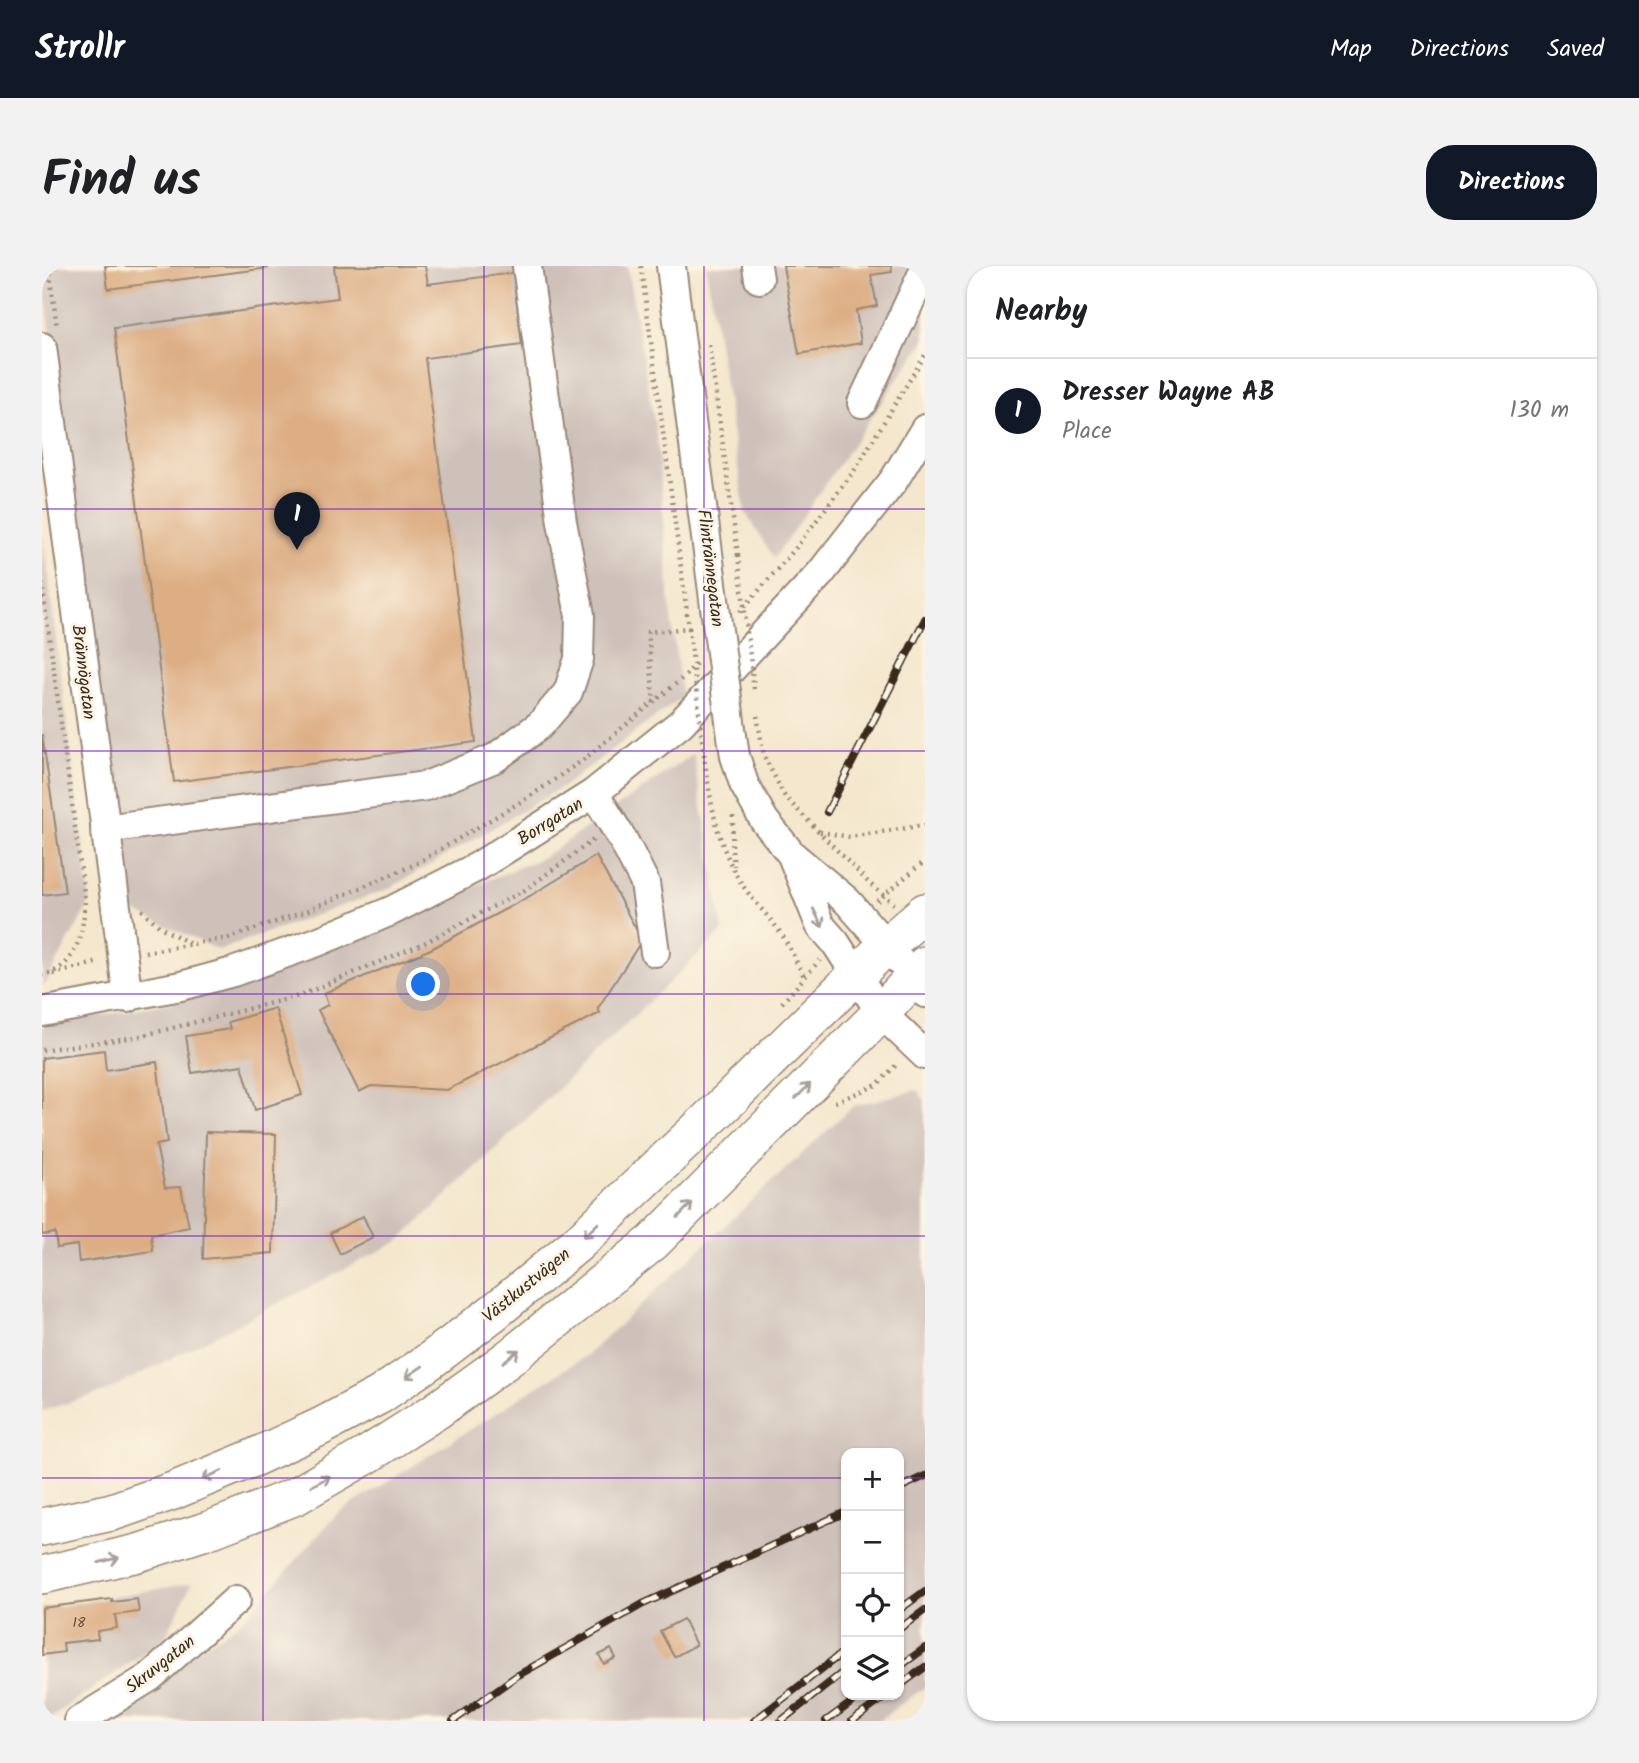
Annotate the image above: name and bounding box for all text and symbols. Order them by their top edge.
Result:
text: Strollr [35,23,125,76]
text: Map [1330,30,1372,69]
text: Directions [1410,30,1509,69]
text: Saved [1547,30,1604,69]
text: Find us [42,143,200,221]
button: Directions [1426,145,1597,220]
text: Nearby [995,288,1087,336]
text: Dresser Wayne AB [1062,372,1275,414]
text: 1 [1015,393,1021,429]
text: 130 m [1510,393,1569,429]
text: Place [1062,414,1112,450]
pin: 1 [274,492,320,550]
street label: Flintrännegatan [688,508,731,629]
street label: Brännögatan [62,623,103,721]
street label: Borrgatan [512,790,590,854]
one-way arrow [812,907,826,928]
your location [406,967,440,1001]
one-way arrow [795,1082,812,1099]
one-way arrow [676,1202,693,1219]
one-way arrow [583,1221,601,1238]
street label: Västkustvägen [476,1241,578,1331]
one-way arrow [501,1349,520,1364]
one-way arrow [405,1365,424,1379]
map controls [841,1448,904,1700]
button: + [841,1448,904,1511]
one-way arrow [201,1470,223,1483]
one-way arrow [311,1474,331,1488]
button: − [841,1511,904,1574]
one-way arrow [97,1553,119,1566]
button: locate [841,1574,904,1637]
house number: 18 [73,1612,86,1634]
street label: Skruvgatan [120,1628,202,1702]
button: layers [841,1637,904,1700]

